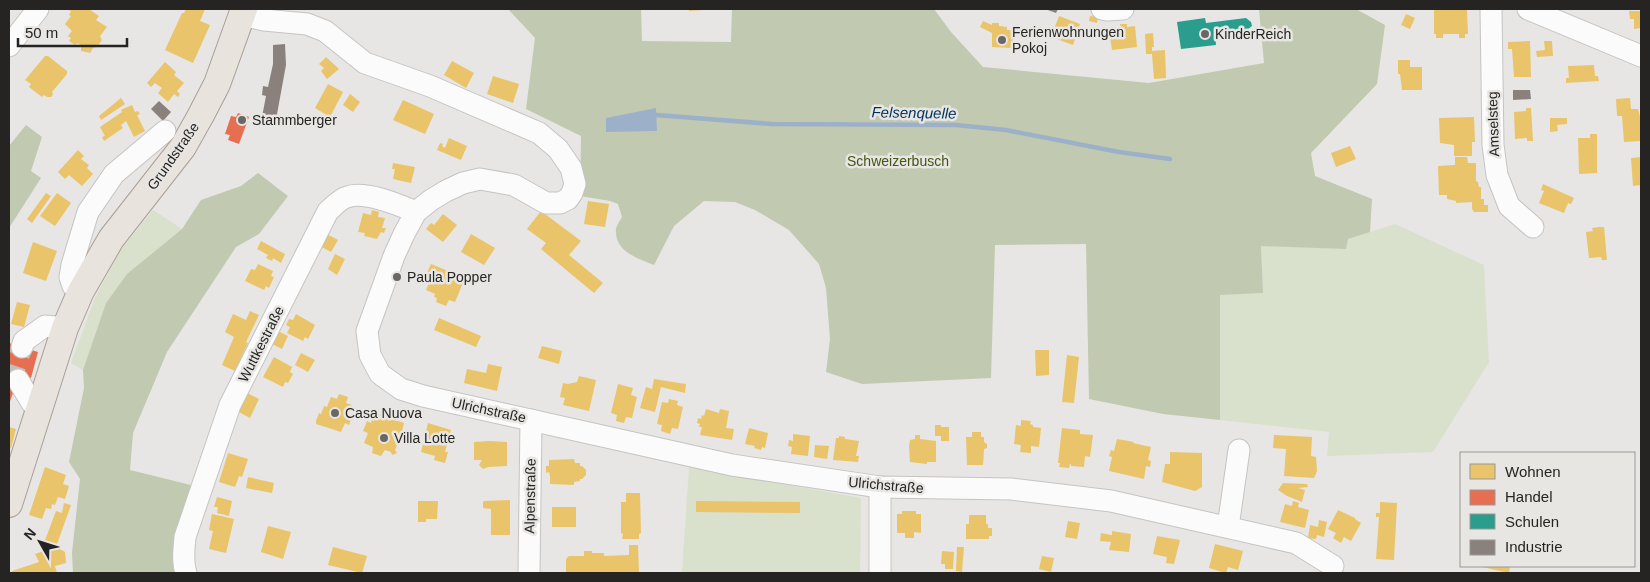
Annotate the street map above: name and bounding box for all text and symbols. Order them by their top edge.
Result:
scale bar [18,15,126,47]
text: 50 m [25,24,58,41]
place label: Ferienwohnungen Pokoj [1012,24,1124,56]
place label: KinderReich [1215,26,1291,42]
marker: KinderReich [1199,28,1211,40]
marker: Ferienwohnungen Pokoj [996,34,1008,46]
street label: Amselsteg [1484,91,1502,157]
water label: Felsenquelle [871,103,957,122]
place label: Stammberger [252,112,337,128]
marker: Stammberger [236,114,248,126]
street label: Grundstraße [144,119,202,193]
park label: Schweizerbusch [847,153,949,169]
place label: Paula Popper [407,269,492,285]
marker: Paula Popper [391,271,403,283]
street label: Wuttkestraße [235,303,287,385]
street label: Ulrichstraße [450,394,528,426]
place label: Casa Nuova [345,405,422,421]
marker: Casa Nuova [329,407,341,419]
place label: Villa Lotte [394,430,455,446]
marker: Villa Lotte [378,432,390,444]
legend [1460,452,1635,567]
street label: Alpenstraße [521,458,539,534]
text: Wohnen [1505,463,1561,480]
street label: Ulrichstraße [848,474,924,496]
text: Handel [1505,488,1553,505]
text: Schulen [1505,513,1559,530]
north arrow [15,517,65,567]
text: N [20,525,39,543]
text: Industrie [1505,538,1563,555]

